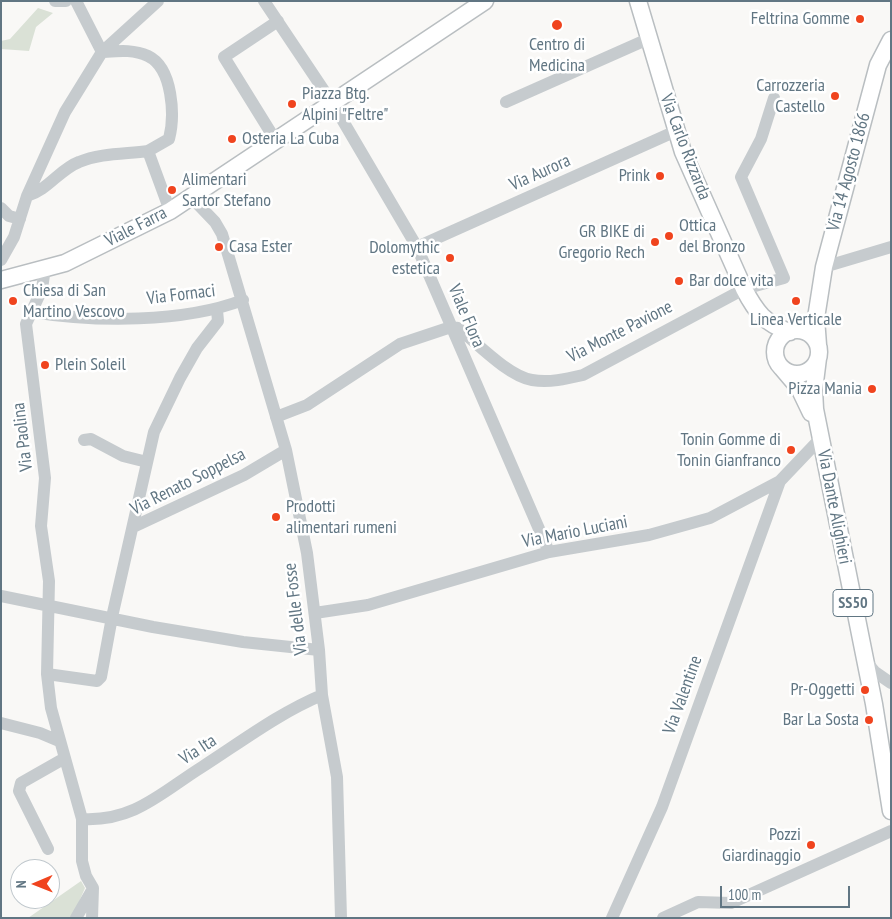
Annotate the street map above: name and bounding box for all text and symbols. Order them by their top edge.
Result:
place label: Feltrina Gomme [751,8,850,30]
marker: Feltrina Gomme [854,13,866,25]
marker: Centro di Medicina [550,18,564,32]
place label: Centro di Medicina [529,34,585,76]
place label: Carrozzeria Castello [756,75,825,118]
place label: Piazza Btg. Alpini "Feltre" [302,83,389,126]
marker: Carrozzeria Castello [829,90,841,102]
street label: Via Carlo Rizzarda [655,91,715,203]
marker: Piazza Btg. Alpini "Feltre" [286,98,298,110]
street label: Via 14 Agosto 1866 [823,110,875,234]
place label: Osteria La Cuba [242,128,339,150]
marker: Osteria La Cuba [226,133,238,145]
street label: Via Aurora [506,150,574,196]
place label: Prink [619,165,650,187]
place label: Alimentari Sartor Stefano [182,169,271,212]
marker: Prink [654,170,666,182]
marker: Alimentari Sartor Stefano [166,184,178,196]
street label: Viale Farra [101,202,171,252]
place label: Ottica del Bronzo [679,215,745,258]
place label: GR BIKE di Gregorio Rech [558,221,645,264]
marker: Ottica del Bronzo [663,230,675,242]
place label: Casa Ester [229,236,292,258]
marker: GR BIKE di Gregorio Rech [649,236,661,248]
place label: Dolomythic estetica [369,237,440,280]
marker: Casa Ester [213,241,225,253]
marker: Dolomythic estetica [444,252,456,264]
place label: Bar dolce vita [689,270,774,292]
marker: Bar dolce vita [673,275,685,287]
place label: Chiesa di San Martino Vescovo [23,280,125,322]
street label: Via Fornaci [146,280,216,310]
street label: Viale Flora [443,281,489,351]
marker: Chiesa di San Martino Vescovo [7,295,19,307]
marker: Linea Verticale [790,295,802,307]
street label: Via Monte Pavione [564,296,676,368]
place label: Linea Verticale [750,309,842,331]
place label: Plein Soleil [55,354,126,376]
marker: Plein Soleil [39,359,51,371]
place label: Pizza Mania [788,378,862,400]
marker: Pizza Mania [866,383,878,395]
street label: Via Paolina [8,401,38,473]
place label: Tonin Gomme di Tonin Gianfranco [677,429,781,472]
street label: Via Renato Soppelsa [127,444,249,520]
marker: Tonin Gomme di Tonin Gianfranco [785,444,797,456]
street label: Via Dante Alighieri [812,448,856,566]
place label: Prodotti alimentari rumeni [286,496,397,538]
marker: Prodotti alimentari rumeni [270,511,282,523]
street label: Via Mario Luciani [521,511,629,553]
street label: Via delle Fosse [280,562,312,656]
road number: SS50 [833,590,873,616]
street label: Via Valentine [659,653,707,737]
place label: Pr-Oggetti [791,679,855,701]
marker: Pr-Oggetti [859,684,871,696]
place label: Bar La Sosta [783,709,859,731]
marker: Bar La Sosta [863,714,875,726]
street label: Via Ita [176,730,220,770]
place label: Pozzi Giardinaggio [722,824,801,866]
marker: Pozzi Giardinaggio [805,839,817,851]
north arrow [10,859,60,909]
scale bar [722,876,852,908]
text: N [12,880,30,888]
text: 100 m [728,885,761,904]

